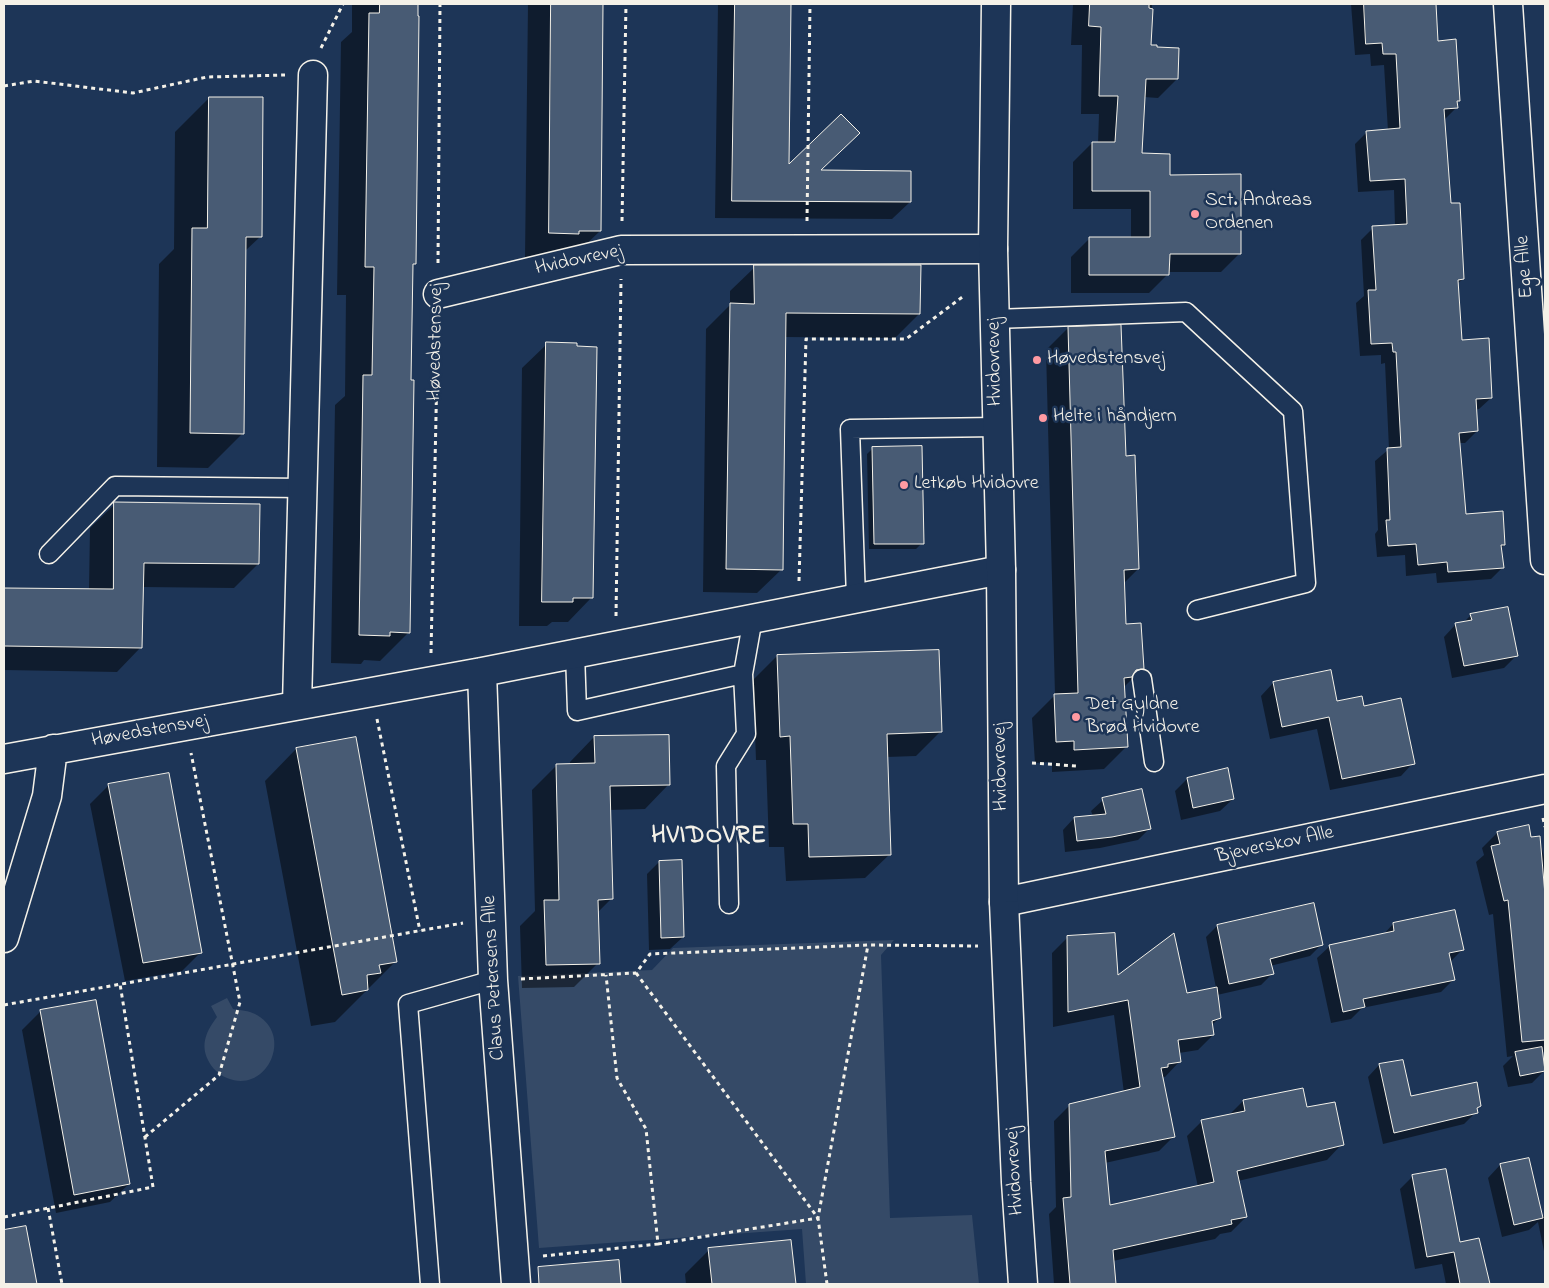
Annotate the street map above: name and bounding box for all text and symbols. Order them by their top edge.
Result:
place label: Sct. Andreas Ordenen [1205,190,1312,237]
marker: Sct. Andreas Ordenen [1189,208,1201,220]
street label: Ege Alle [1512,235,1540,299]
street label: Hvidovrevej [533,240,625,282]
street label: Høvedstensvej [424,283,450,401]
street label: Hvidovrevej [983,317,1009,407]
place label: Høvedstensvej [1047,348,1165,372]
marker: Høvedstensvej [1031,354,1043,366]
place label: Helte i håndjern [1053,406,1177,430]
marker: Helte i håndjern [1037,412,1049,424]
place label: Letkøb Hvidovre [914,473,1039,497]
marker: Letkøb Hvidovre [898,479,910,491]
place label: Det Gyldne Brød Hvidovre [1086,694,1200,741]
street label: Høvedstensvej [90,710,210,754]
marker: Det Gyldne Brød Hvidovre [1070,711,1082,723]
street label: Hvidovrevej [989,722,1015,812]
street label: Bjeverskov Alle [1214,822,1336,870]
district label: HVIDOVRE [650,823,768,853]
street label: Claus Petersens Alle [479,895,511,1061]
street label: Hvidovrevej [1002,1126,1030,1216]

